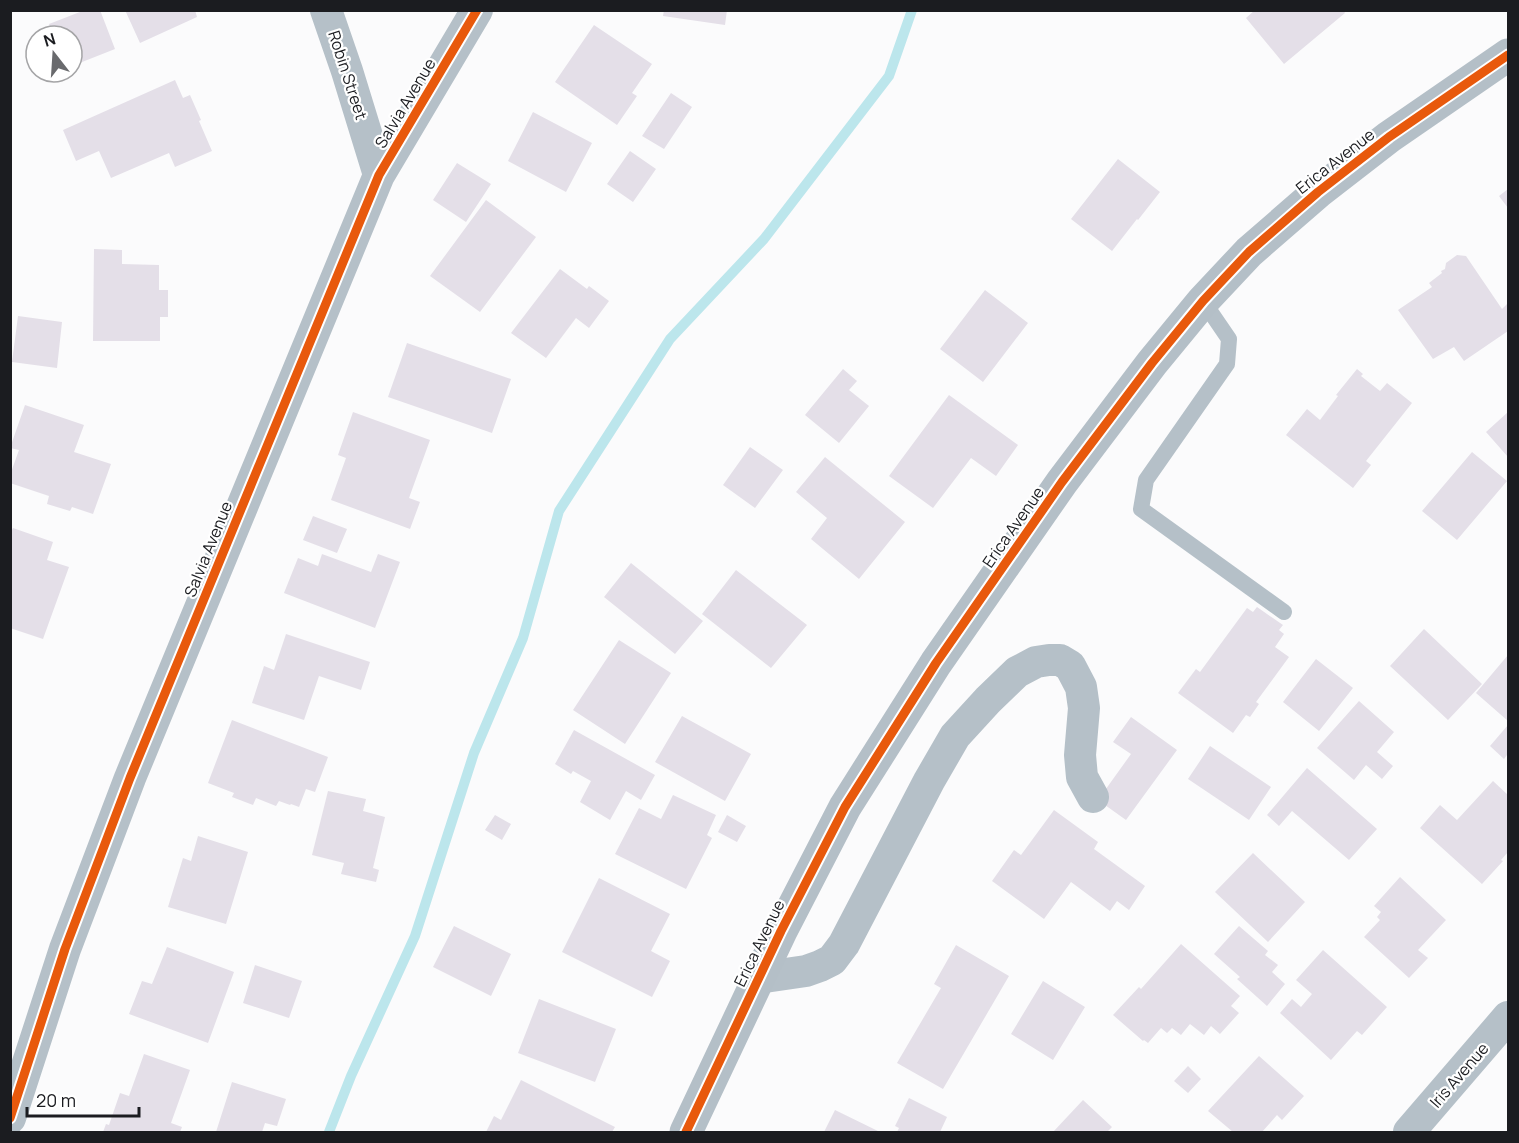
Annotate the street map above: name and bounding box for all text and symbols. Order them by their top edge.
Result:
north arrow [24,24,84,84]
text: N [41,27,58,52]
street label: Robin Street [323,28,373,122]
street label: Salvia Avenue [370,54,440,152]
street label: Erica Avenue [1291,123,1379,199]
street label: Erica Avenue [977,482,1049,572]
street label: Salvia Avenue [179,498,237,600]
street label: Erica Avenue [728,896,790,990]
street label: Iris Avenue [1425,1038,1493,1112]
scale bar [27,1080,140,1118]
text: 20 m [36,1088,76,1112]

